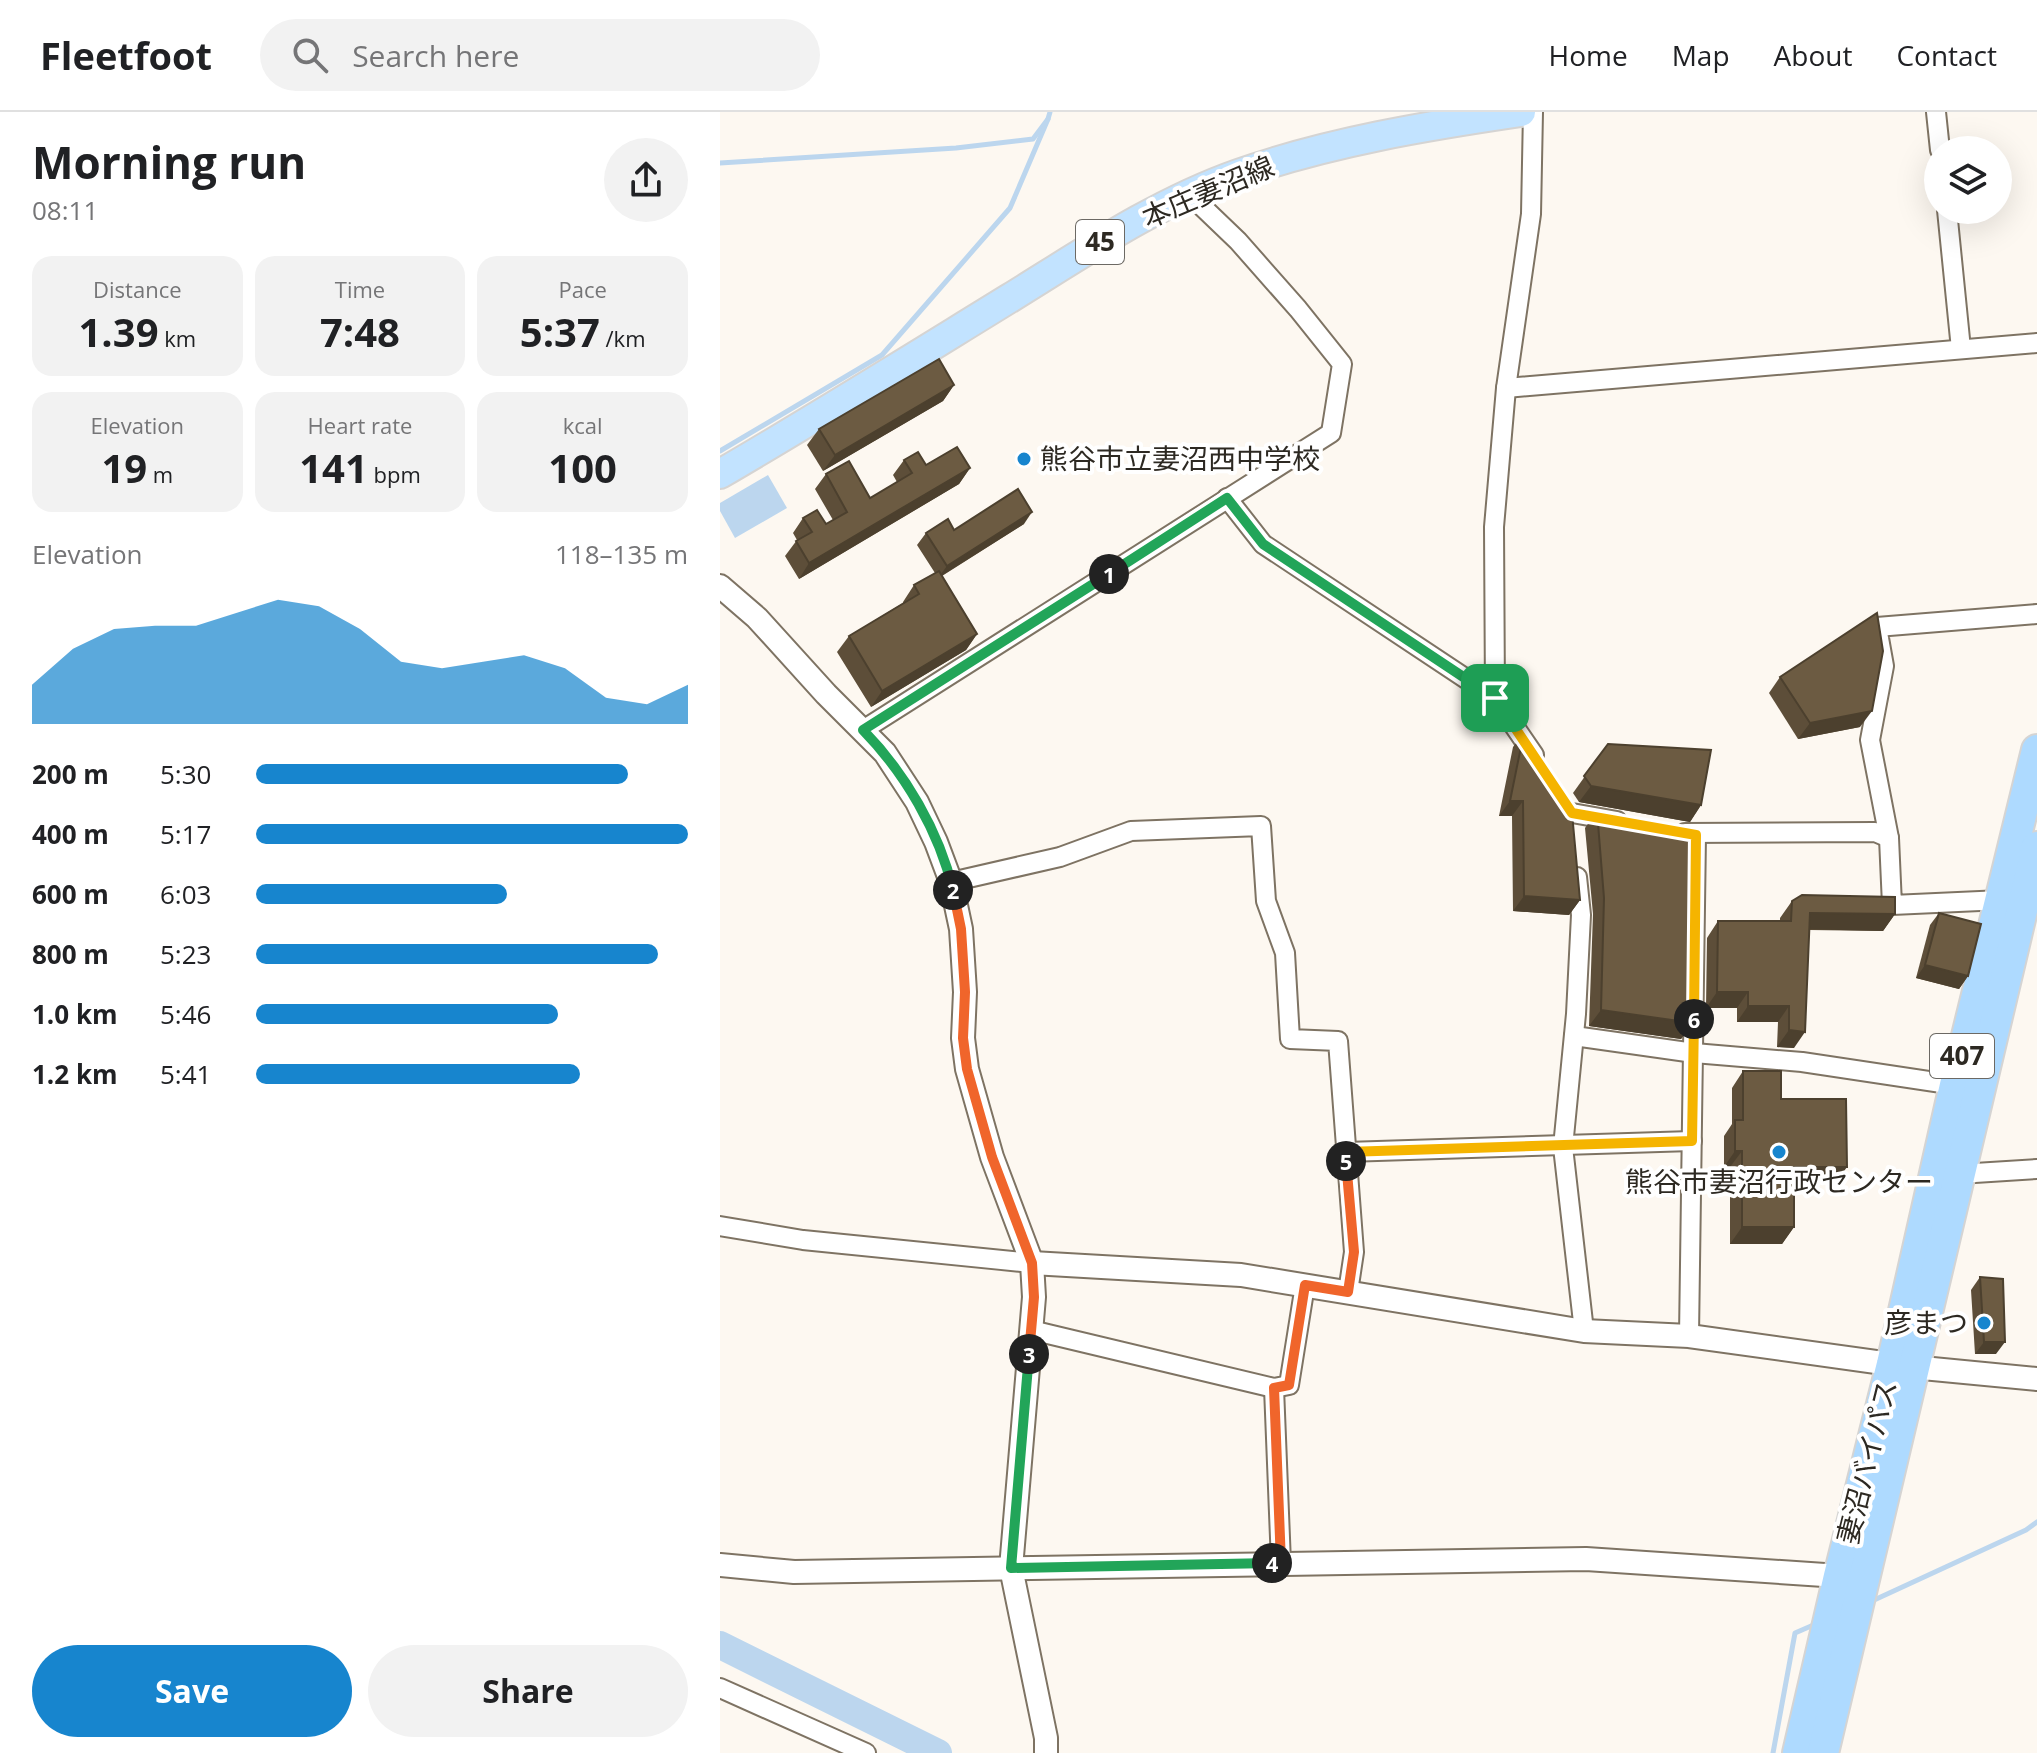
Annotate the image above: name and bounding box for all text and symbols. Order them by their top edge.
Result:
search box [260,19,820,91]
text: Fleetfoot [40,29,212,81]
icon: search [288,33,332,77]
text: Search here [352,35,519,76]
text: Home [1549,36,1628,74]
text: Map [1672,36,1730,74]
text: About [1774,36,1852,74]
text: Contact [1896,36,1997,74]
text: Morning run [32,132,306,192]
map controls [1924,136,2012,224]
button: layers [1924,136,2012,224]
button: share [604,138,688,222]
street label: 本庄妻沼線 [1136,146,1279,236]
text: 08:11 [32,192,98,228]
road number: 45 [1076,220,1124,264]
text: Distance [93,274,182,304]
text: Time [335,274,385,304]
text: Pace [558,274,607,304]
text: 1.39 [78,304,159,359]
text: 7:48 [320,304,400,359]
text: 5:37 [520,304,600,359]
text: km [159,323,196,353]
text: /km [600,323,646,353]
text: Elevation [91,410,184,440]
text: Heart rate [308,410,412,440]
text: kcal [563,410,603,440]
place label: 熊谷市立妻沼西中学校 [1040,439,1320,477]
text: 19 [101,440,147,495]
text: 141 [299,440,368,495]
text: 100 [548,440,617,495]
marker: 熊谷市立妻沼西中学校 [1015,450,1033,468]
text: m [147,459,173,489]
text: bpm [368,459,421,489]
text: Elevation [32,536,142,572]
text: 118–135 m [555,536,688,572]
pin: 1 [1089,554,1129,594]
text: 1 [1103,559,1115,589]
pin [1461,664,1529,732]
icon: arrive [1473,676,1517,720]
text: 200 m [32,756,109,792]
text: 5:30 [160,756,211,792]
text: 400 m [32,816,109,852]
text: 5:17 [160,816,211,852]
pin: 2 [933,870,973,910]
text: 2 [947,875,959,905]
text: 600 m [32,876,109,912]
text: 6:03 [160,876,211,912]
text: 800 m [32,936,109,972]
text: 5:23 [160,936,211,972]
text: 1.0 km [32,996,118,1032]
text: 5:46 [160,996,211,1032]
pin: 6 [1674,999,1714,1039]
text: 6 [1688,1004,1700,1034]
road number: 407 [1930,1034,1994,1078]
text: 1.2 km [32,1056,118,1092]
text: 5:41 [160,1056,211,1092]
pin: 5 [1326,1141,1366,1181]
marker: 熊谷市妻沼行政センター [1770,1143,1788,1161]
text: 5 [1340,1146,1352,1176]
place label: 熊谷市妻沼行政センター [1625,1162,1933,1200]
place label: 彦まつ [1884,1303,1968,1341]
marker: 彦まつ [1975,1314,1993,1332]
pin: 3 [1009,1334,1049,1374]
text: 3 [1023,1339,1035,1369]
street label: 妻沼バイパス [1827,1376,1905,1548]
pin: 4 [1252,1543,1292,1583]
text: 4 [1266,1548,1278,1578]
button: Save [32,1645,352,1737]
button: Share [368,1645,688,1737]

